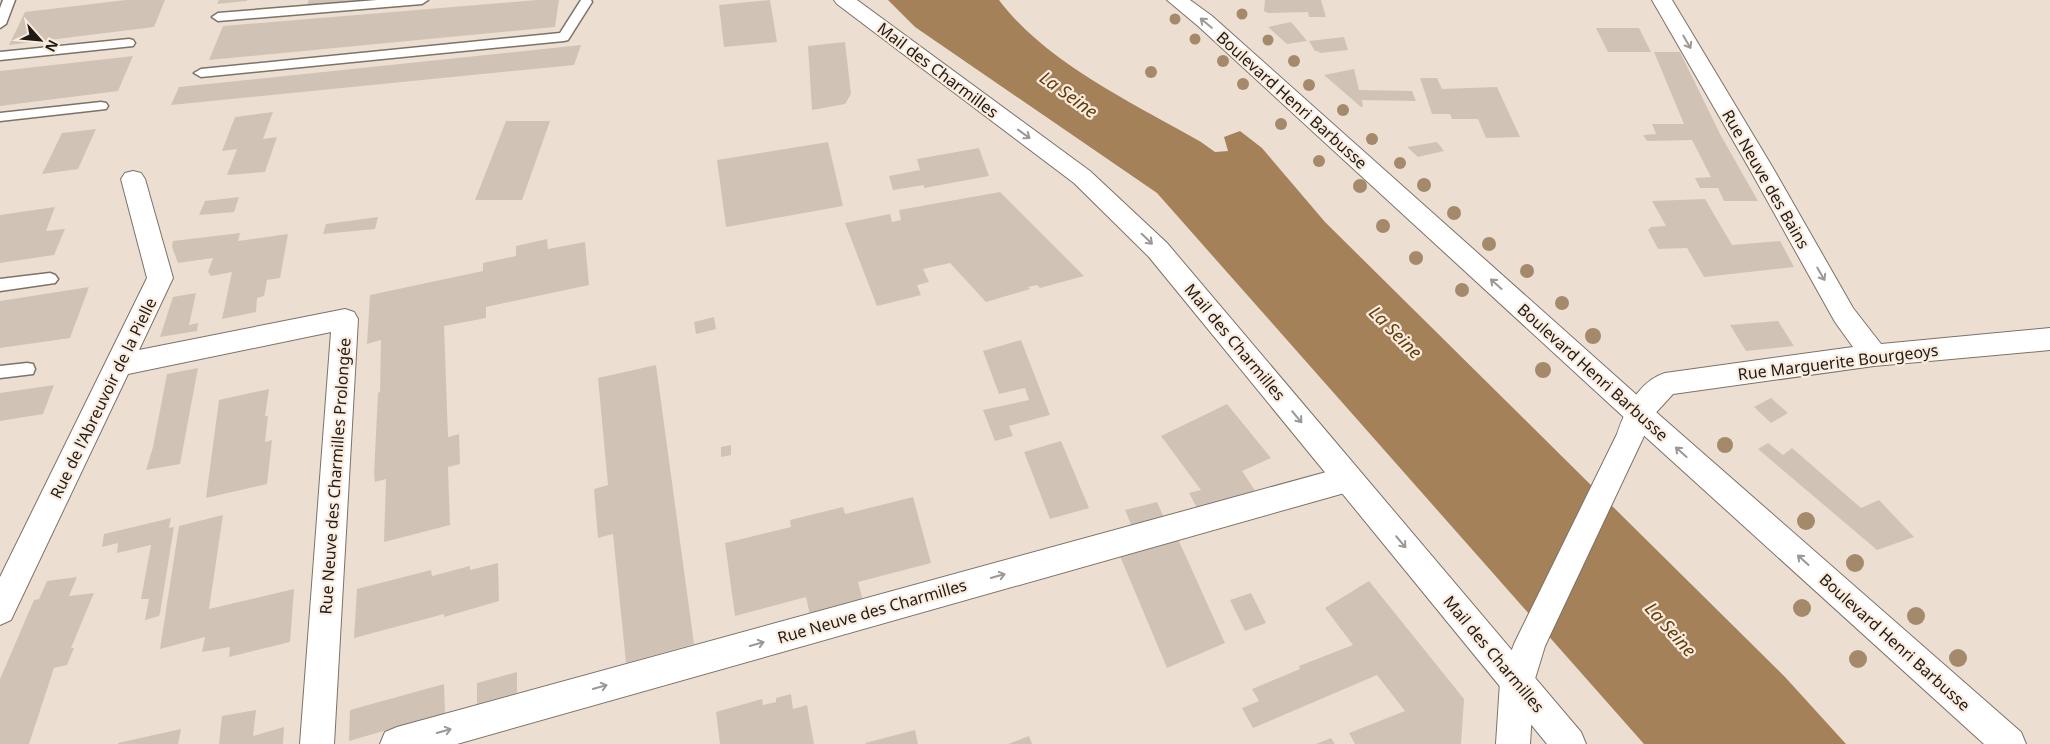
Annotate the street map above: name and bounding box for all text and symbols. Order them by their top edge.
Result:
north arrow [15,15,65,65]
street label: Mail des Charmilles [873,17,1003,123]
one-way arrow [1200,17,1213,29]
street label: Boulevard Henri Barbusse [1212,26,1372,174]
one-way arrow [1682,34,1692,49]
text: N [41,37,63,56]
water label: La Seine [1035,65,1103,123]
street label: Rue Neuve des Bains [1717,105,1815,253]
one-way arrow [1017,129,1031,139]
one-way arrow [1141,233,1153,245]
one-way arrow [1816,266,1826,280]
one-way arrow [1489,278,1502,290]
street label: Mail des Charmilles [1180,279,1290,405]
street label: Rue de l'Abreuvoir de la Pielle [45,294,161,502]
street label: Boulevard Henri Barbusse [1513,298,1673,446]
water label: La Seine [1364,300,1428,364]
street label: Rue Neuve des Charmilles Prolongée [314,337,356,615]
street label: Rue Marguerite Bourgeoys [1736,339,1940,385]
one-way arrow [1291,410,1302,423]
one-way arrow [1675,446,1688,458]
one-way arrow [1395,535,1406,548]
one-way arrow [1796,554,1809,566]
street label: Boulevard Henri Barbusse [1815,568,1975,716]
one-way arrow [989,571,1005,581]
street label: Rue Neuve des Charmilles [775,573,969,649]
street label: Mail des Charmilles [1439,591,1549,717]
water label: La Seine [1640,597,1702,661]
one-way arrow [748,638,764,648]
one-way arrow [592,682,608,692]
one-way arrow [435,726,451,735]

